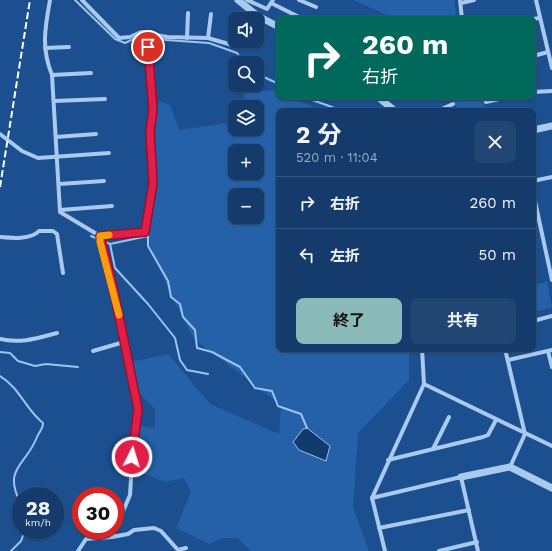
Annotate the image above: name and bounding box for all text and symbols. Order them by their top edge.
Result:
map controls [228,12,264,224]
button: sound [228,12,264,48]
text: 260 m [362,28,448,61]
pin [131,30,165,64]
icon: right [296,32,348,84]
icon: arrive [137,36,159,58]
button: search [228,56,264,92]
text: 右折 [362,66,398,87]
button: layers [228,100,264,136]
text: 2 分 [296,121,341,149]
button: close [474,121,516,163]
button: + [228,144,264,180]
text: 520 m · 11:04 [296,150,378,165]
button: − [228,188,264,224]
icon: right [296,192,318,214]
text: 260 m [469,194,516,212]
text: 右折 [330,195,360,213]
icon: left [296,244,318,266]
text: 50 m [479,246,516,264]
text: 左折 [330,247,360,265]
button: 終了 [296,298,402,344]
button: 共有 [410,298,516,344]
position arrow [111,436,153,478]
speed limit sign: 30 [72,487,124,539]
text: 28 [26,496,50,520]
text: km/h [25,517,51,528]

